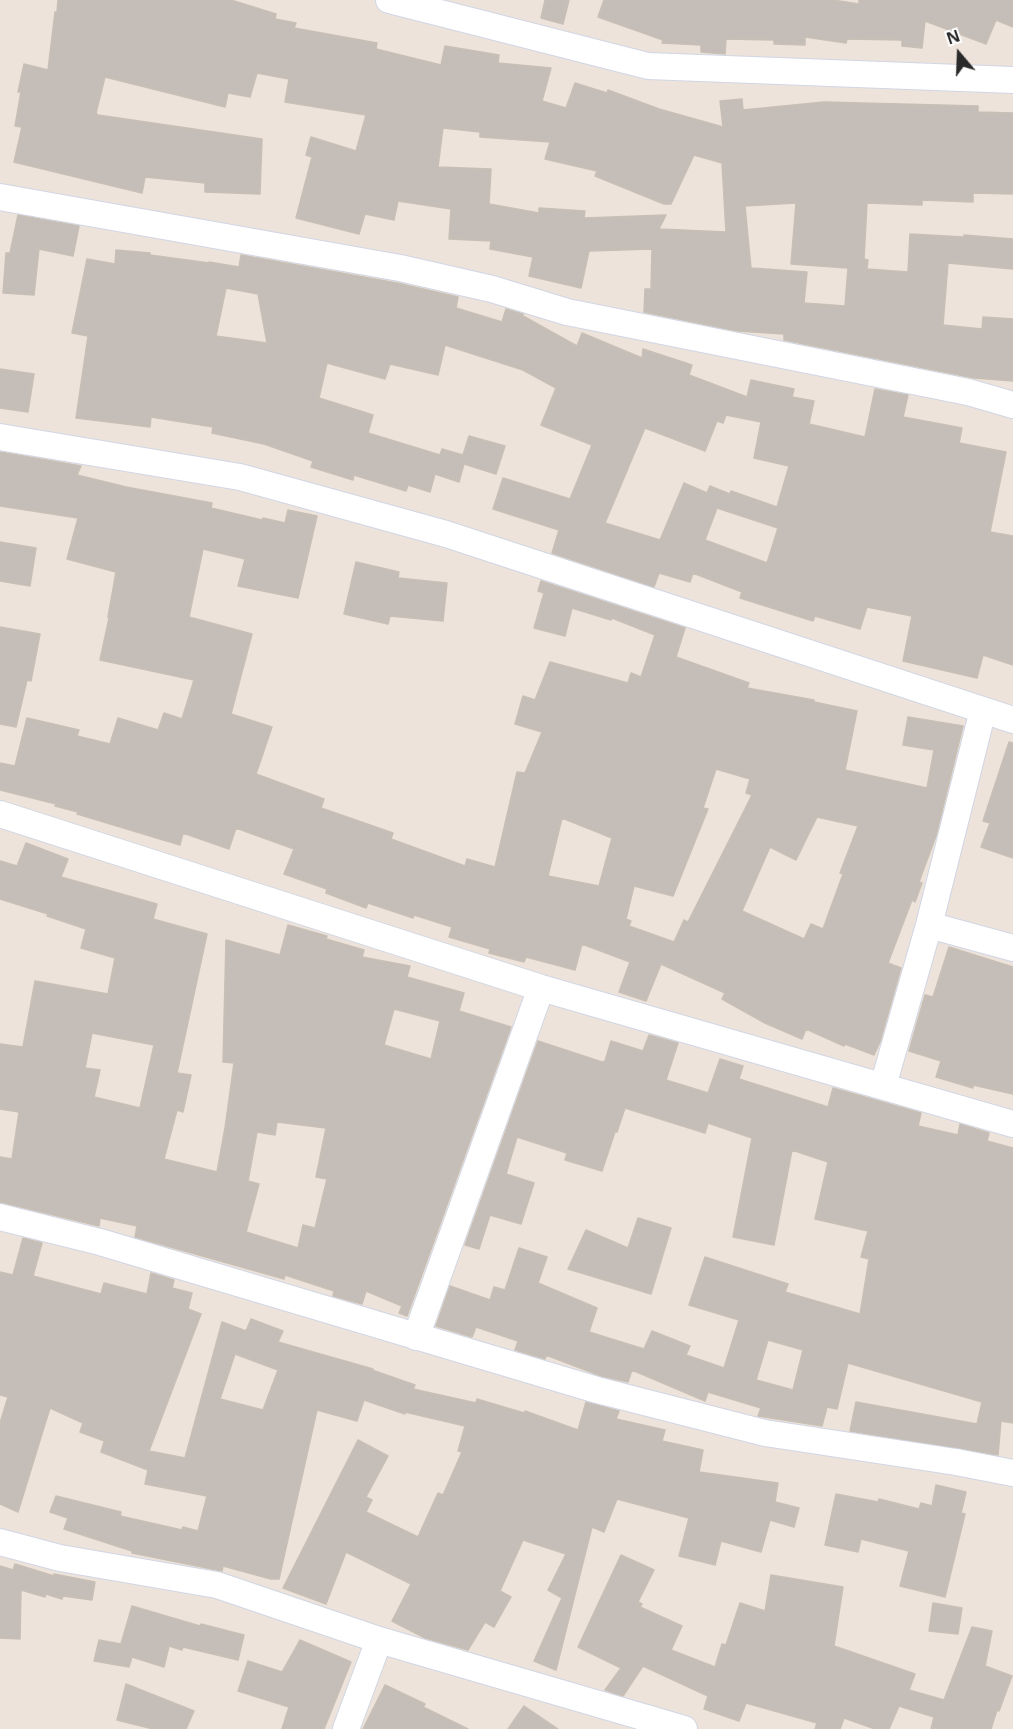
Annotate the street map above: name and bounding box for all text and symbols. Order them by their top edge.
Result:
north arrow [929,24,989,84]
text: N [943,24,963,50]

